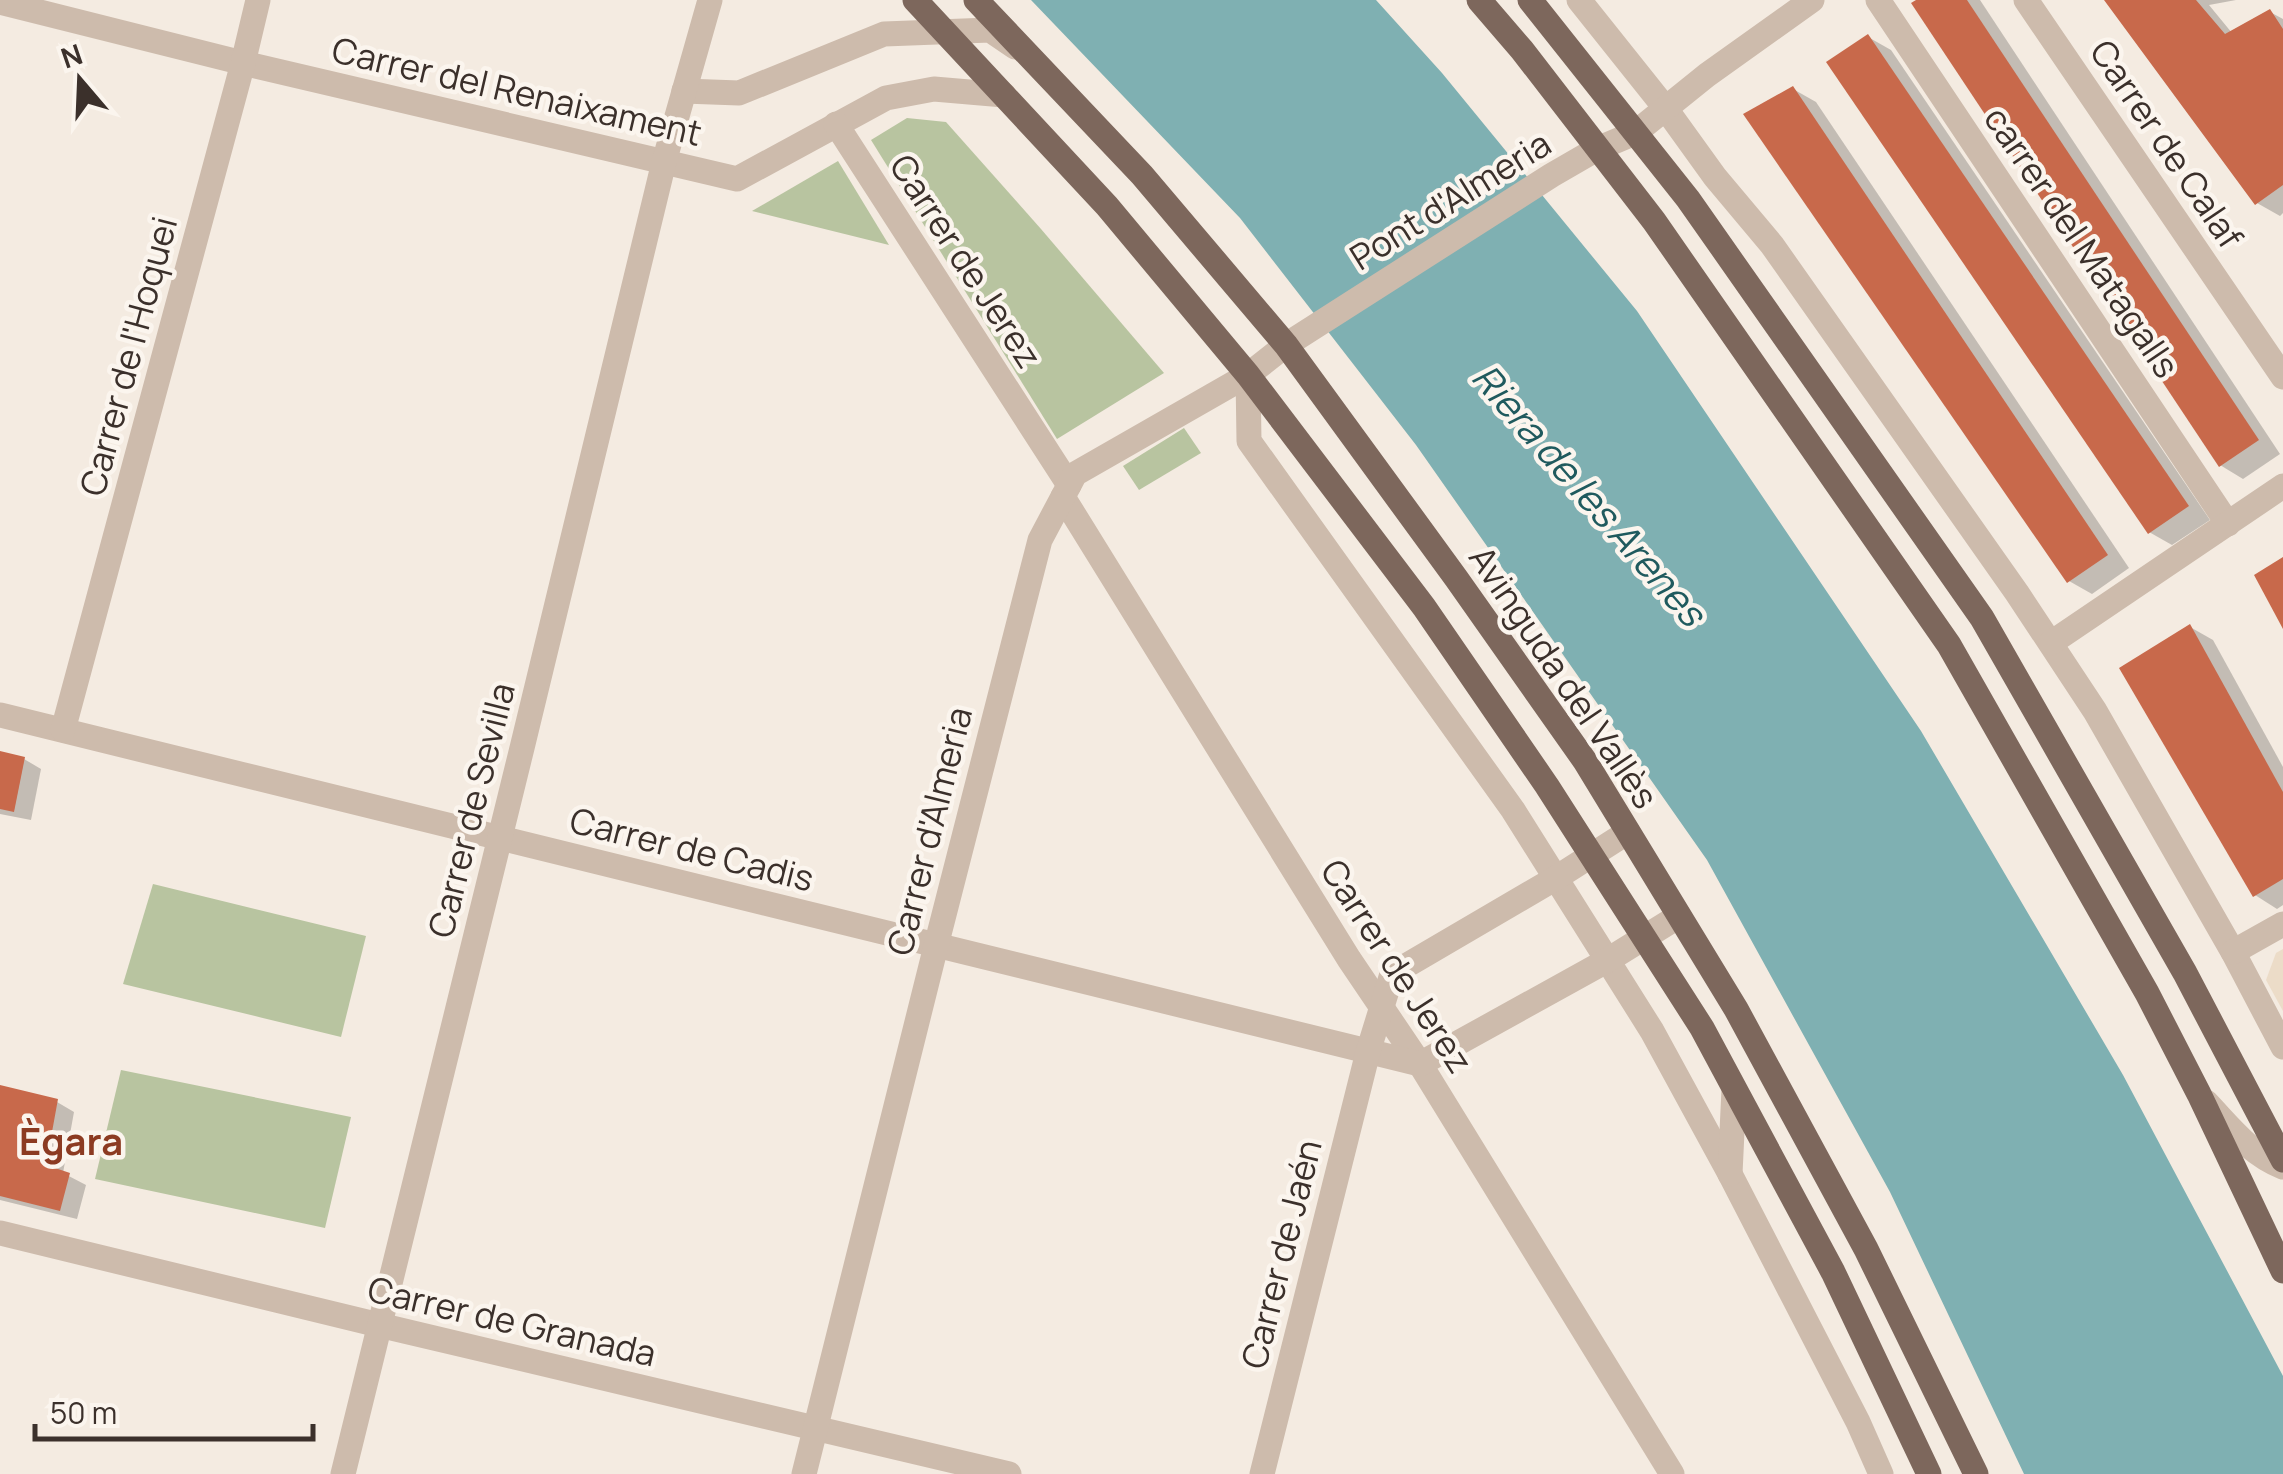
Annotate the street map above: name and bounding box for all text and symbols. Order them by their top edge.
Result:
street label: Carrer del Renaixament [328,25,706,157]
north arrow [30,30,130,130]
street label: Carrer de Calaf [2079,30,2255,258]
text: N [56,34,87,77]
street label: carrer del Matagalls [1973,97,2191,387]
street label: Pont d'Almeria [1341,119,1559,281]
street label: Carrer de Jerez [879,145,1053,377]
street label: Carrer de l'Hoquei [68,211,188,501]
water label: Riera de les Arenes [1462,352,1720,638]
street label: Avinguda del Vallès [1458,536,1670,818]
street label: Carrer de Sevilla [416,678,526,942]
street label: Carrer d'Almeria [875,702,983,960]
street label: Carrer de Cadis [565,796,819,902]
street label: Carrer de Jerez [1310,850,1484,1082]
district label: Ègara [19,1114,123,1166]
street label: Carrer de Jaén [1229,1135,1333,1373]
street label: Carrer de Granada [363,1265,661,1377]
scale bar [35,1379,312,1441]
text: 50 m [50,1392,117,1433]

